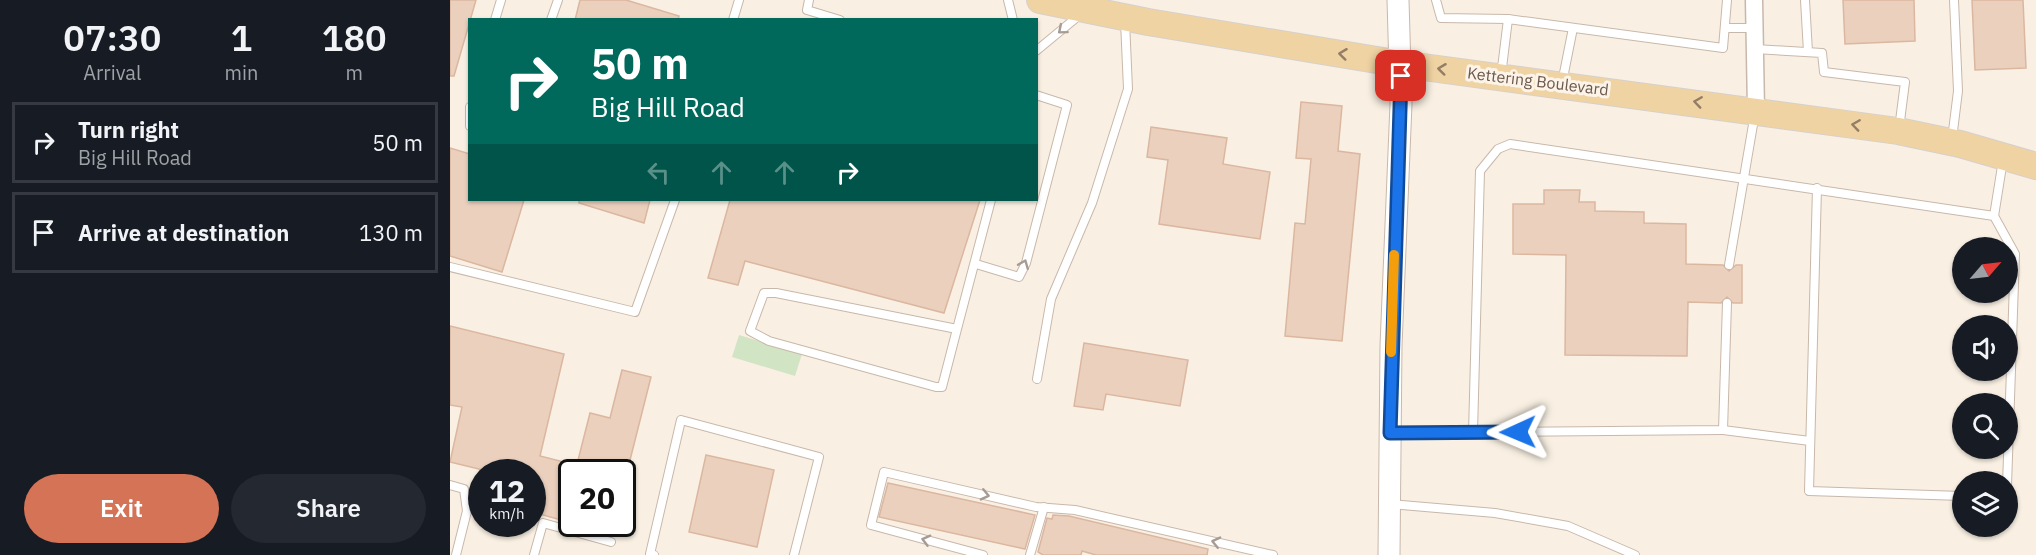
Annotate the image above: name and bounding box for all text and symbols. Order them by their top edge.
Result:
text: 07:30 [63,14,161,61]
text: 1 [231,14,252,61]
text: 180 [322,14,387,61]
one-way arrow [1057,23,1068,34]
text: 50 m [591,36,689,91]
icon: right [492,42,570,120]
one-way arrow [1339,48,1348,60]
pin [1375,50,1426,101]
text: Arrival [83,59,141,86]
text: min [225,59,258,86]
text: m [345,59,363,86]
icon: arrive [1384,59,1417,92]
street label: Kettering Boulevard [1466,62,1610,100]
one-way arrow [1437,63,1446,76]
text: Big Hill Road [591,89,745,124]
one-way arrow [1693,97,1703,109]
text: Turn right [78,115,179,144]
one-way arrow [1852,119,1861,131]
icon: right [27,126,60,159]
text: 50 m [372,128,423,157]
text: Big Hill Road [78,144,192,171]
icon: left [642,156,675,189]
icon: ahead [705,156,738,189]
icon: ahead [768,156,801,189]
icon: right [831,156,864,189]
icon: arrive [27,216,60,249]
text: Arrive at destination [78,218,289,247]
text: 130 m [359,218,423,247]
north arrow [1952,237,2018,303]
map controls [1952,237,2018,537]
one-way arrow [1017,260,1029,271]
button: sound [1952,315,2018,381]
button: search [1952,393,2018,459]
position arrow [1486,400,1550,464]
speed limit sign: 20 [558,459,636,537]
text: 12 [489,471,525,510]
button: layers [1952,471,2018,537]
button: Exit [24,474,219,543]
button: Share [231,474,426,543]
one-way arrow [980,487,990,500]
text: km/h [489,504,525,523]
one-way arrow [921,534,931,547]
one-way arrow [1212,536,1222,549]

